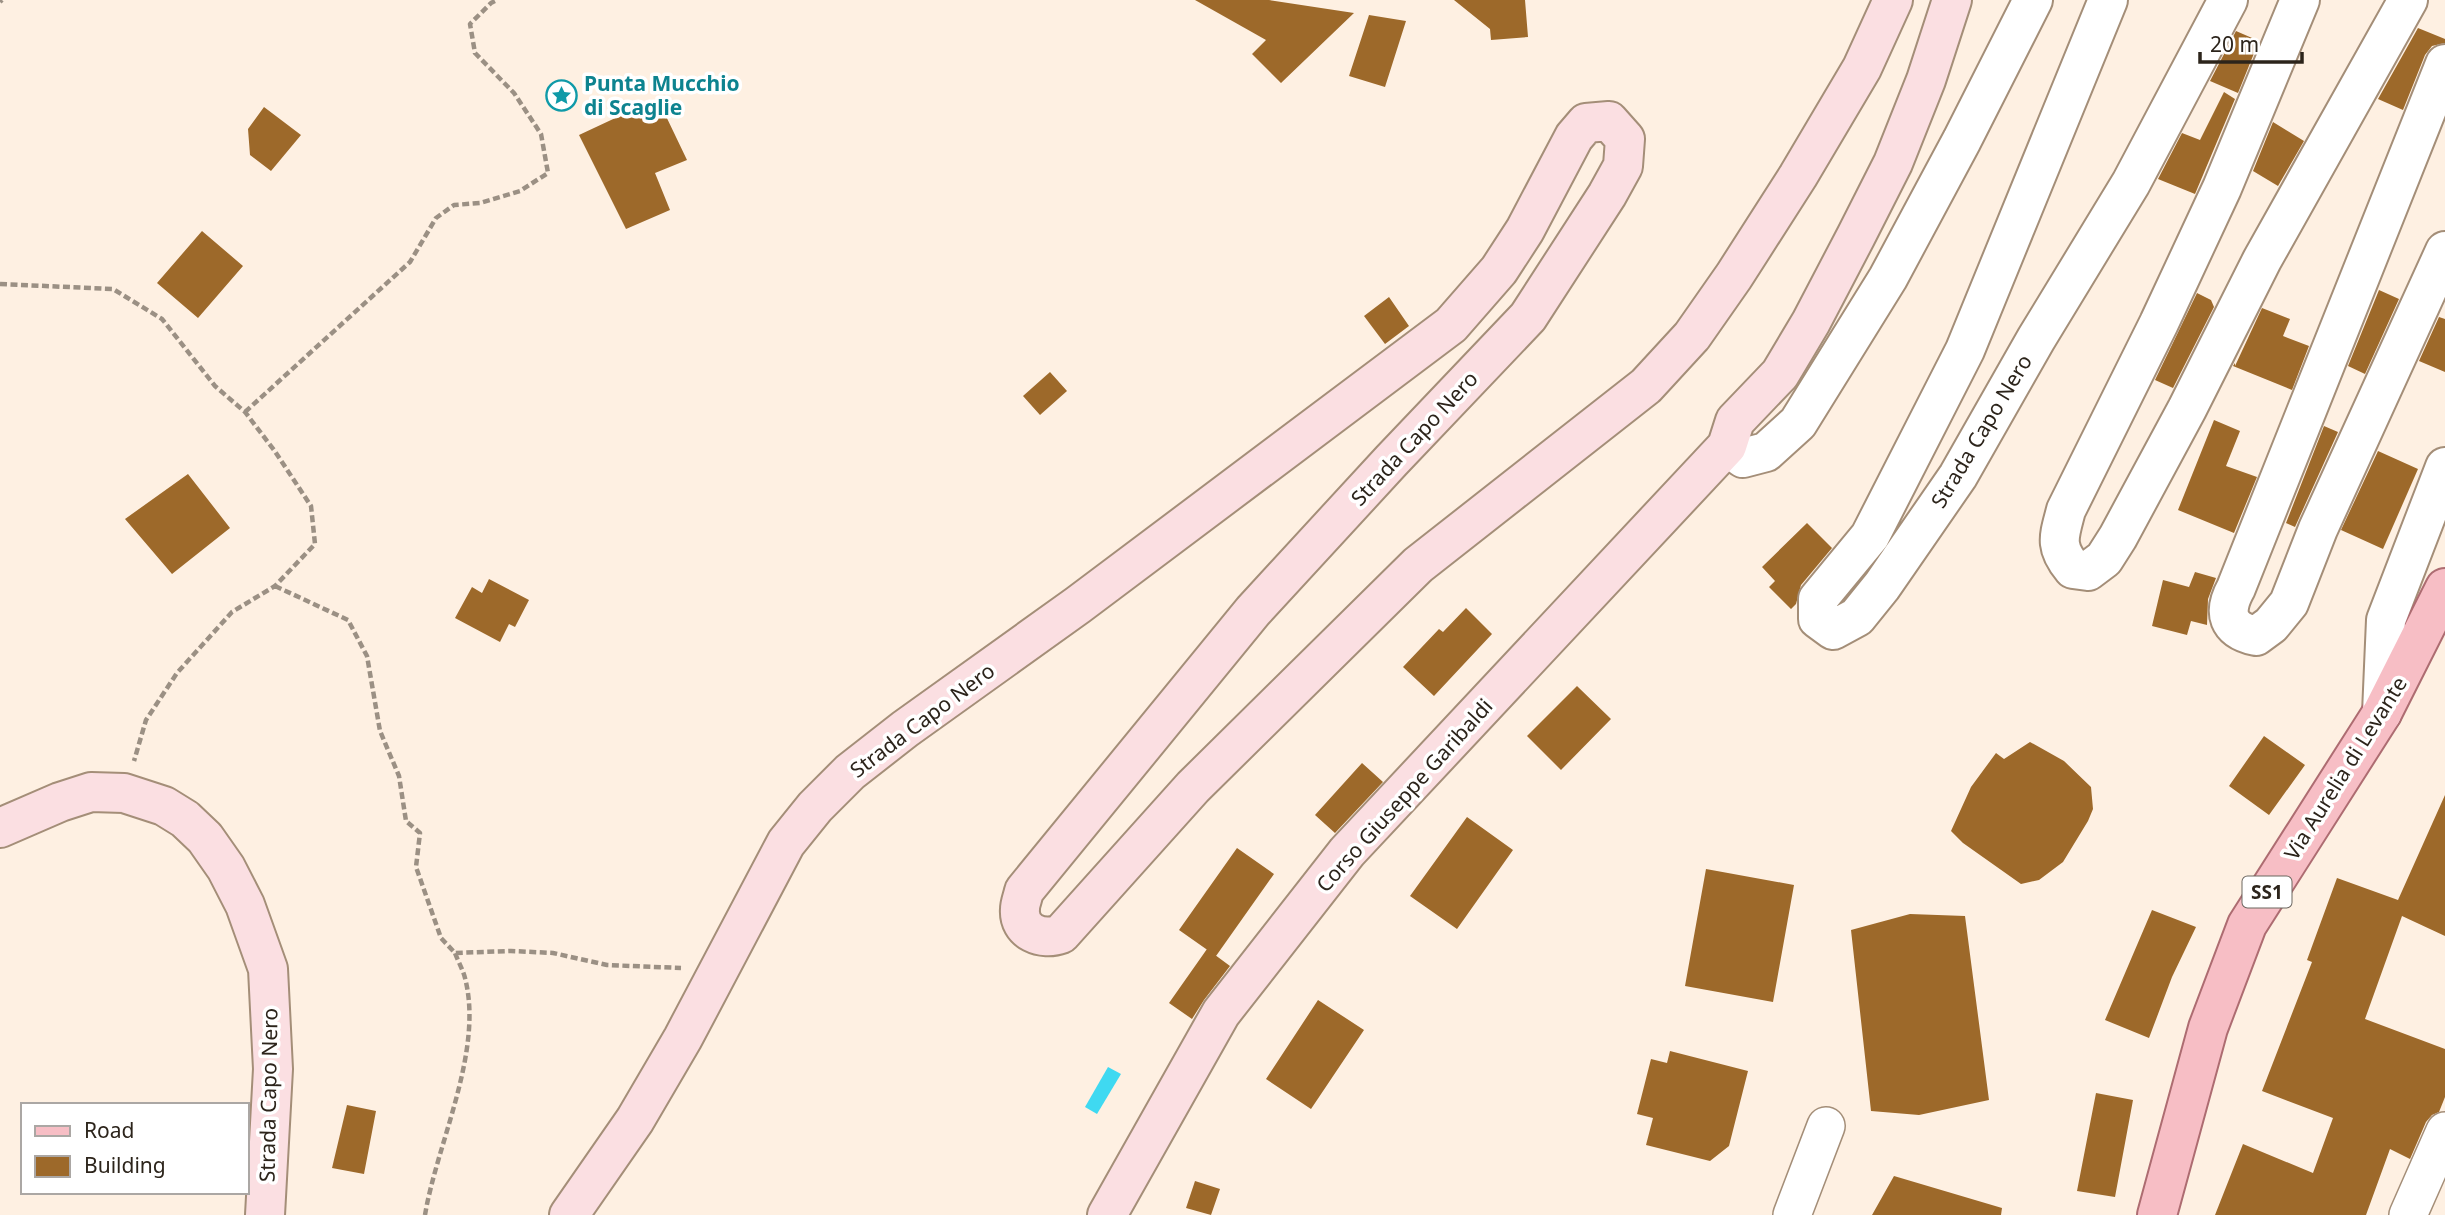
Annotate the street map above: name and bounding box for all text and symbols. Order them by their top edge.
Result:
scale bar [2200,21,2302,65]
text: 20 m [2210,30,2259,58]
place label: Punta Mucchio di Scaglie [584,69,740,121]
place icon: Punta Mucchio di Scaglie [544,78,578,112]
street label: Strada Capo Nero [1924,349,2038,513]
street label: Strada Capo Nero [1344,365,1484,511]
street label: Strada Capo Nero [844,656,1000,784]
street label: Via Aurelia di Levante [2277,671,2413,865]
street label: Corso Giuseppe Garibaldi [1310,692,1498,898]
road number: SS1 [2242,876,2292,908]
street label: Strada Capo Nero [252,1008,284,1182]
legend [21,1103,248,1194]
text: Road [84,1116,134,1144]
text: Building [84,1151,166,1179]

